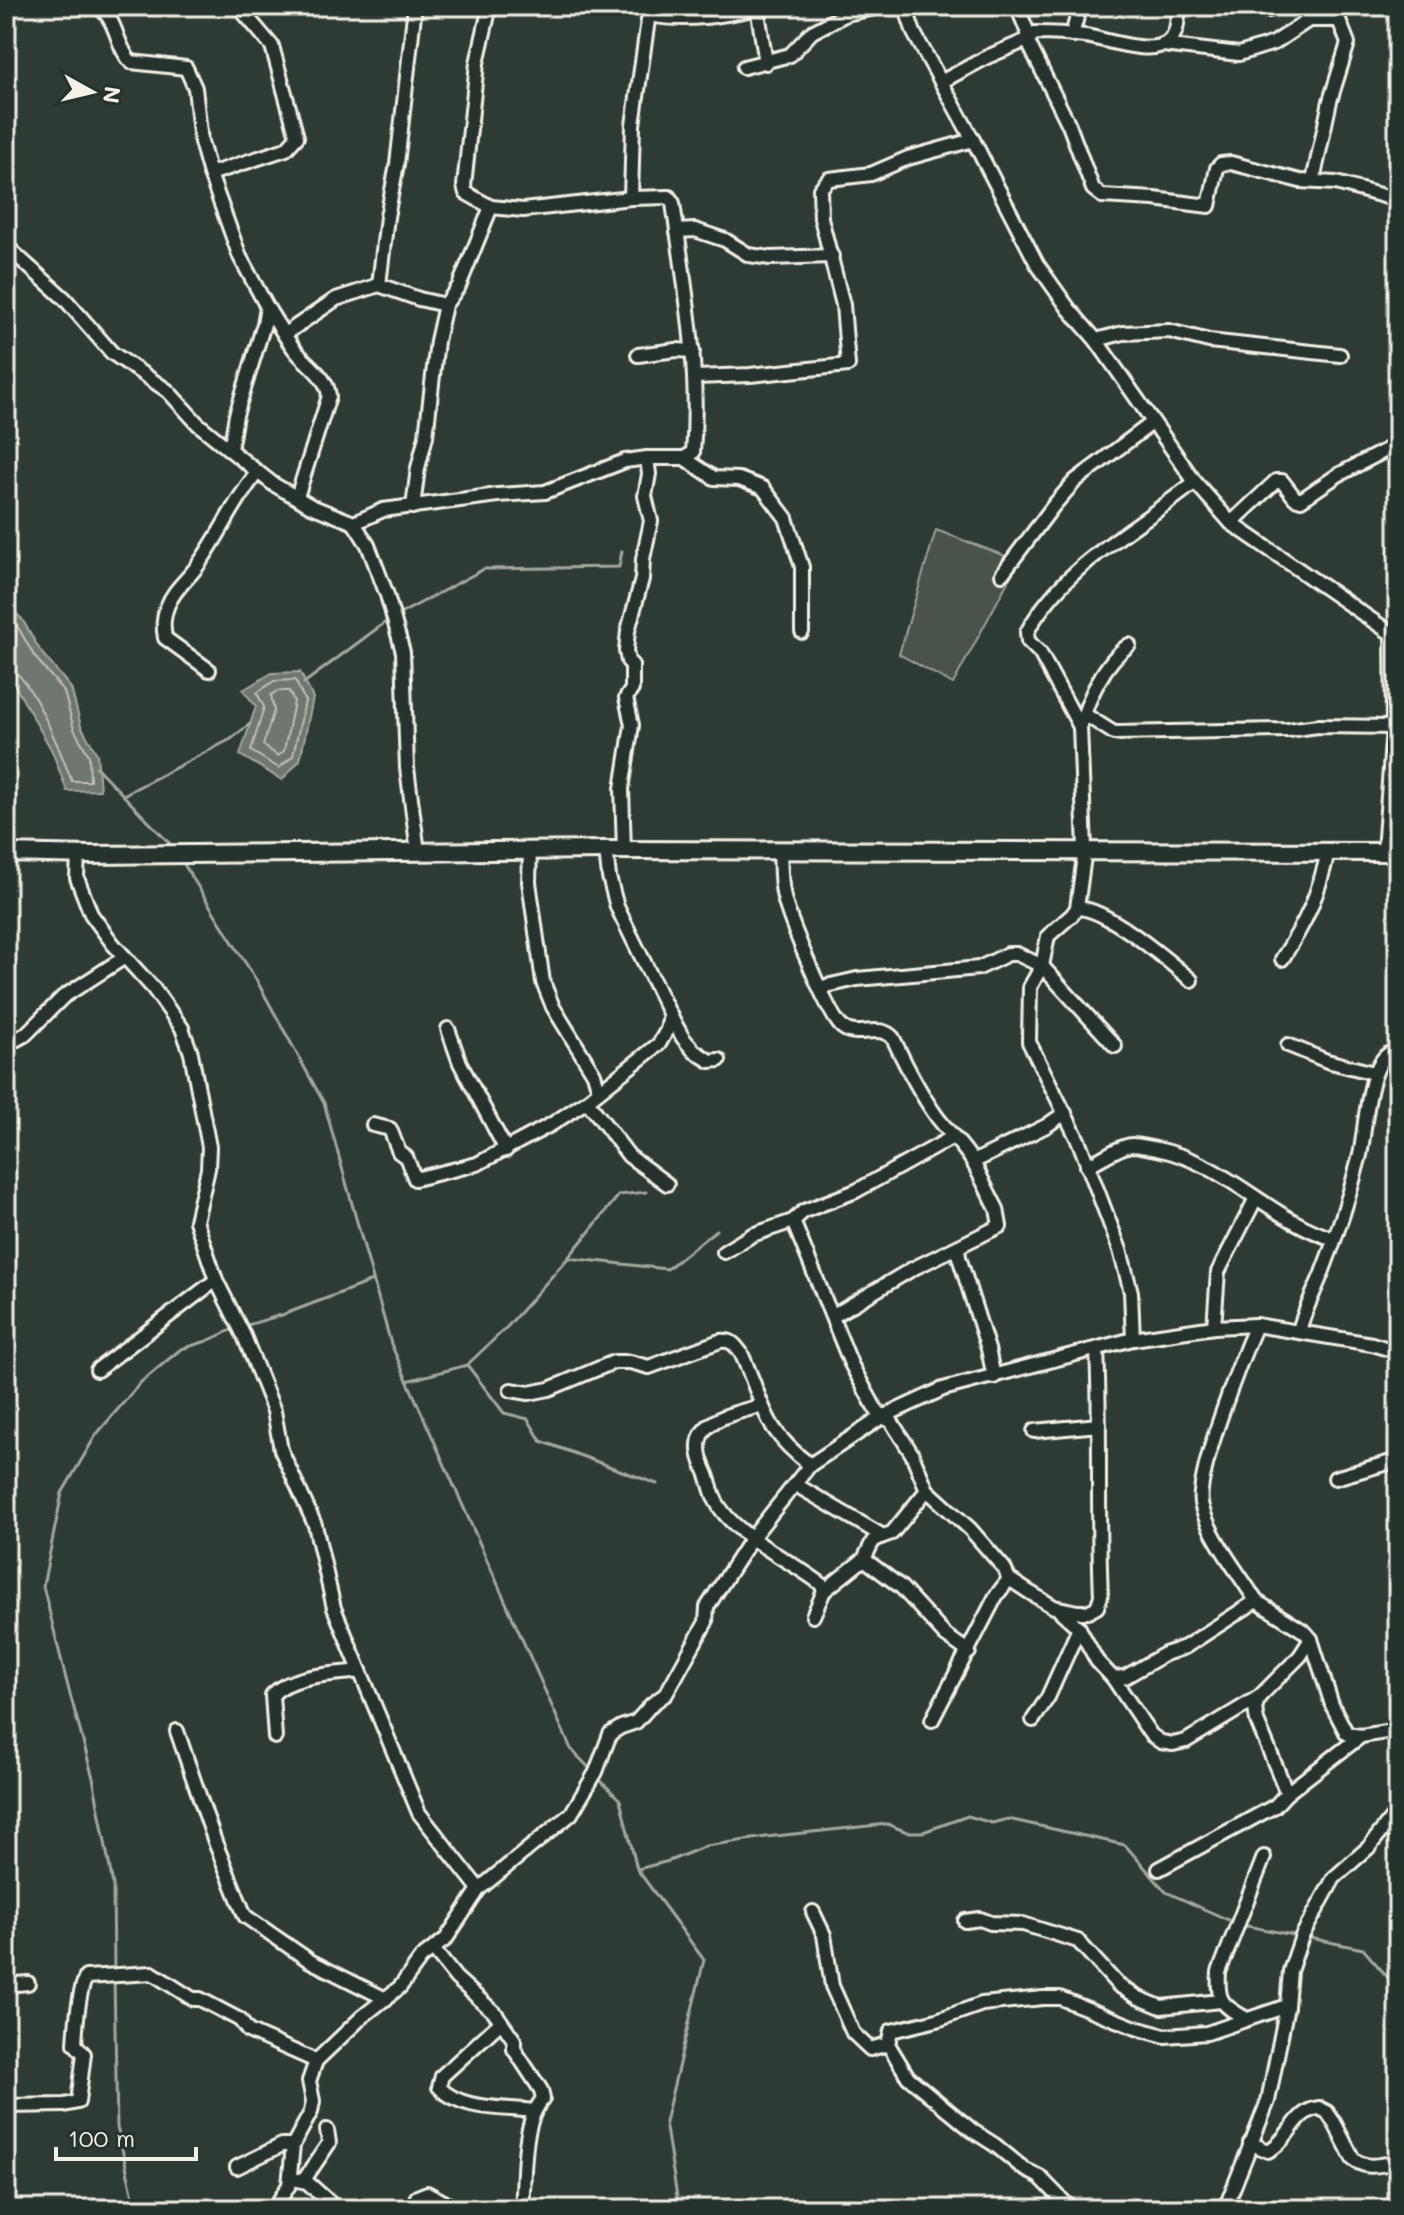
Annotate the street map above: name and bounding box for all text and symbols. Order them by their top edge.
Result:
north arrow [52,52,132,132]
text: N [97,85,128,105]
scale bar [56,2111,196,2161]
text: 100 m [68,2122,135,2153]

